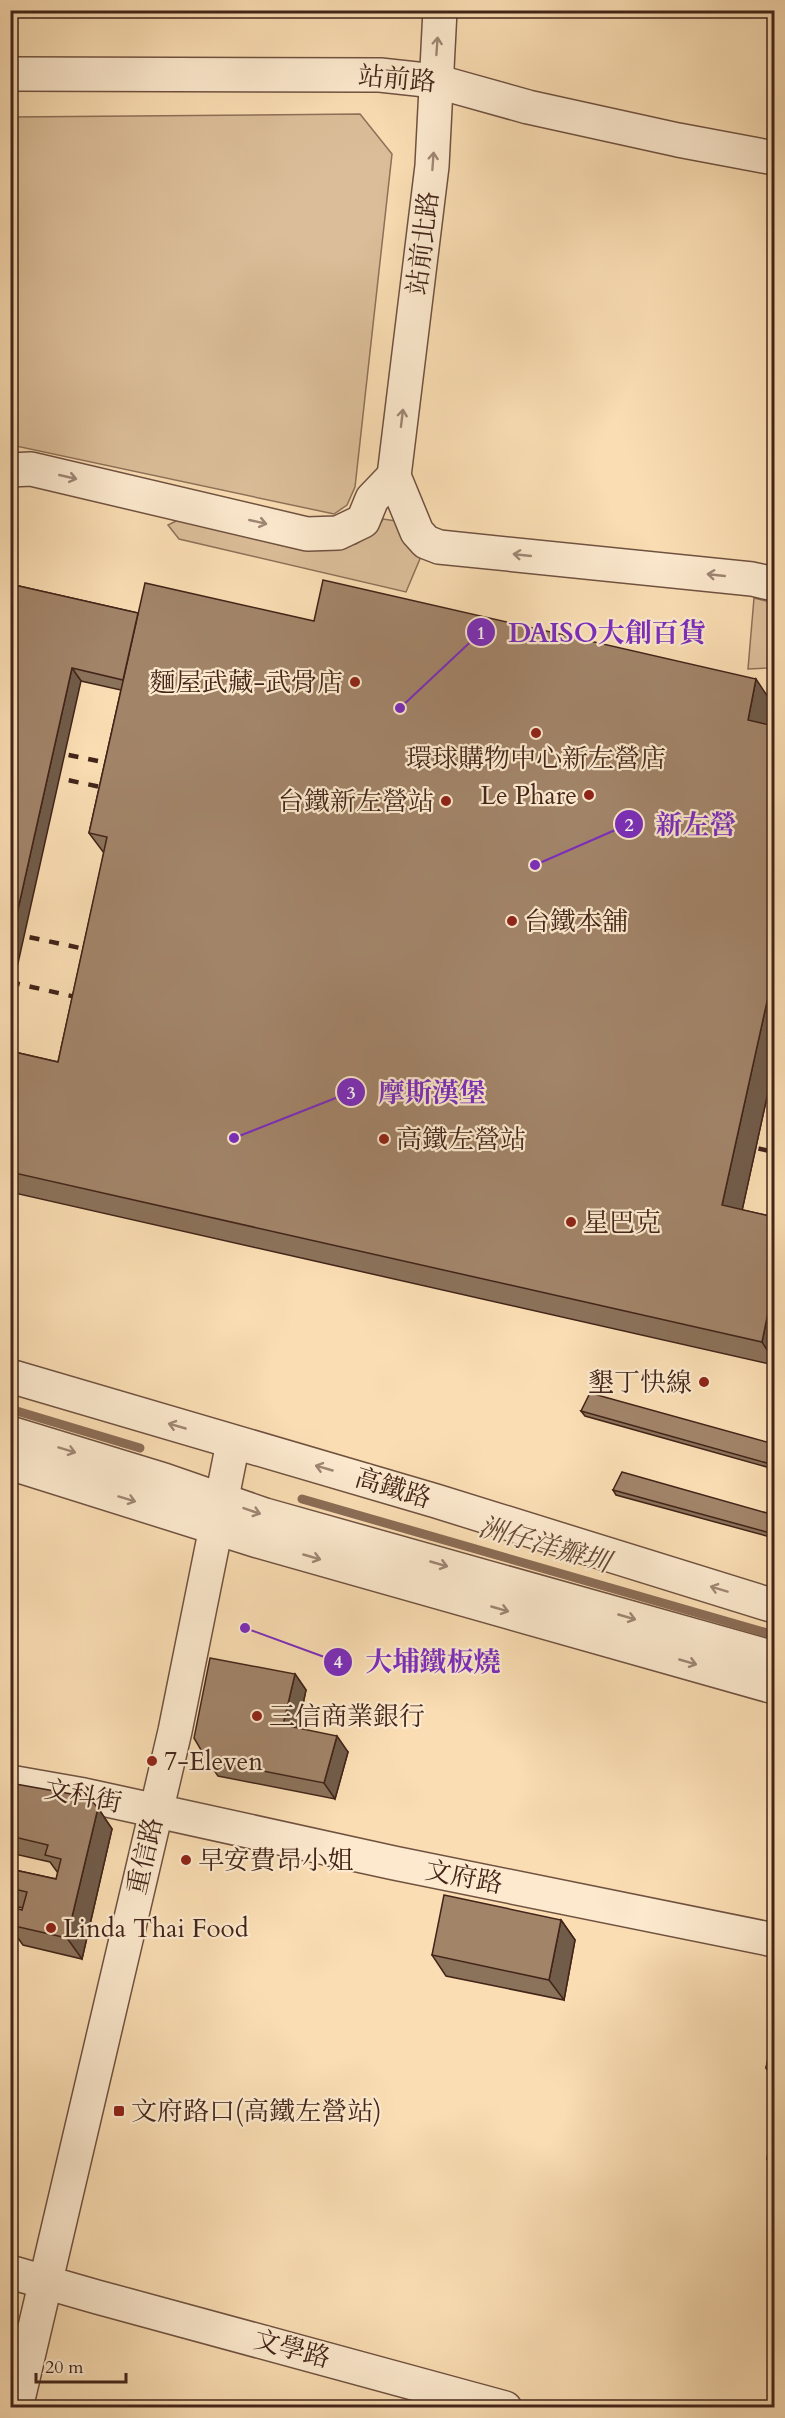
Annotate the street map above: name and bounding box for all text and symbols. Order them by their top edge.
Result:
one-way arrow [432,36,443,56]
street label: 站前路 [357,58,437,100]
one-way arrow [427,152,438,172]
street label: 站前北路 [399,189,447,297]
one-way arrow [396,408,407,428]
one-way arrow [58,472,77,484]
one-way arrow [248,517,267,529]
one-way arrow [513,549,533,560]
one-way arrow [707,569,727,580]
callout: DAISO大創百貨 [466,610,717,655]
text: DAISO大創百貨 [508,615,706,652]
text: 1 [476,621,486,646]
place label: 麵屋武藏-武骨店 [149,665,343,700]
marker: 麵屋武藏-武骨店 [348,675,362,689]
marker: 環球購物中心新左營店 [529,726,543,740]
place label: 環球購物中心新左營店 [406,741,666,776]
place label: Le Phare [480,778,577,813]
place label: 台鐵新左營站 [278,784,434,819]
marker: Le Phare [582,788,596,802]
marker: 台鐵新左營站 [439,794,453,808]
callout: 新左營 [614,802,749,847]
text: 新左營 [656,807,737,844]
text: 2 [624,813,634,838]
place label: 台鐵本舖 [524,904,628,939]
marker: 台鐵本舖 [505,914,519,928]
callout: 摩斯漢堡 [336,1070,498,1115]
text: 摩斯漢堡 [378,1075,486,1112]
text: 3 [346,1081,356,1106]
place label: 高鐵左營站 [396,1122,526,1157]
marker: 高鐵左營站 [377,1132,391,1146]
place label: 星巴克 [583,1205,661,1240]
marker: 星巴克 [564,1215,578,1229]
place label: 墾丁快線 [588,1365,692,1400]
marker: 墾丁快線 [697,1375,711,1389]
one-way arrow [168,1420,187,1431]
one-way arrow [57,1445,76,1456]
street label: 高鐵路 [351,1460,435,1516]
one-way arrow [315,1462,334,1473]
one-way arrow [117,1494,136,1505]
one-way arrow [242,1506,261,1517]
water label: 洲仔洋瓣圳 [474,1509,618,1582]
one-way arrow [302,1552,321,1563]
one-way arrow [429,1559,448,1570]
one-way arrow [710,1583,729,1594]
one-way arrow [490,1604,509,1616]
one-way arrow [617,1612,636,1623]
callout: 大埔鐵板燒 [323,1639,512,1684]
text: 大埔鐵板燒 [366,1644,501,1681]
text: 4 [333,1650,343,1675]
one-way arrow [678,1657,697,1668]
place label: 三信商業銀行 [269,1699,425,1734]
marker: 三信商業銀行 [250,1709,264,1723]
place label: 7-Eleven [164,1744,263,1779]
marker: 7-Eleven [145,1754,159,1768]
street label: 文科街 [41,1771,125,1821]
street label: 重信路 [119,1814,171,1898]
place label: 早安費昂小姐 [198,1843,354,1878]
street label: 文府路 [422,1852,506,1902]
marker: 早安費昂小姐 [179,1853,193,1867]
place label: Linda Thai Food [63,1911,249,1946]
marker: Linda Thai Food [44,1921,58,1935]
place label: 文府路口(高鐵左營站) [131,2094,382,2129]
marker: 文府路口(高鐵左營站) [112,2104,126,2118]
street label: 文學路 [250,2322,334,2376]
scale bar [36,2346,126,2384]
text: 20 m [45,2355,84,2380]

